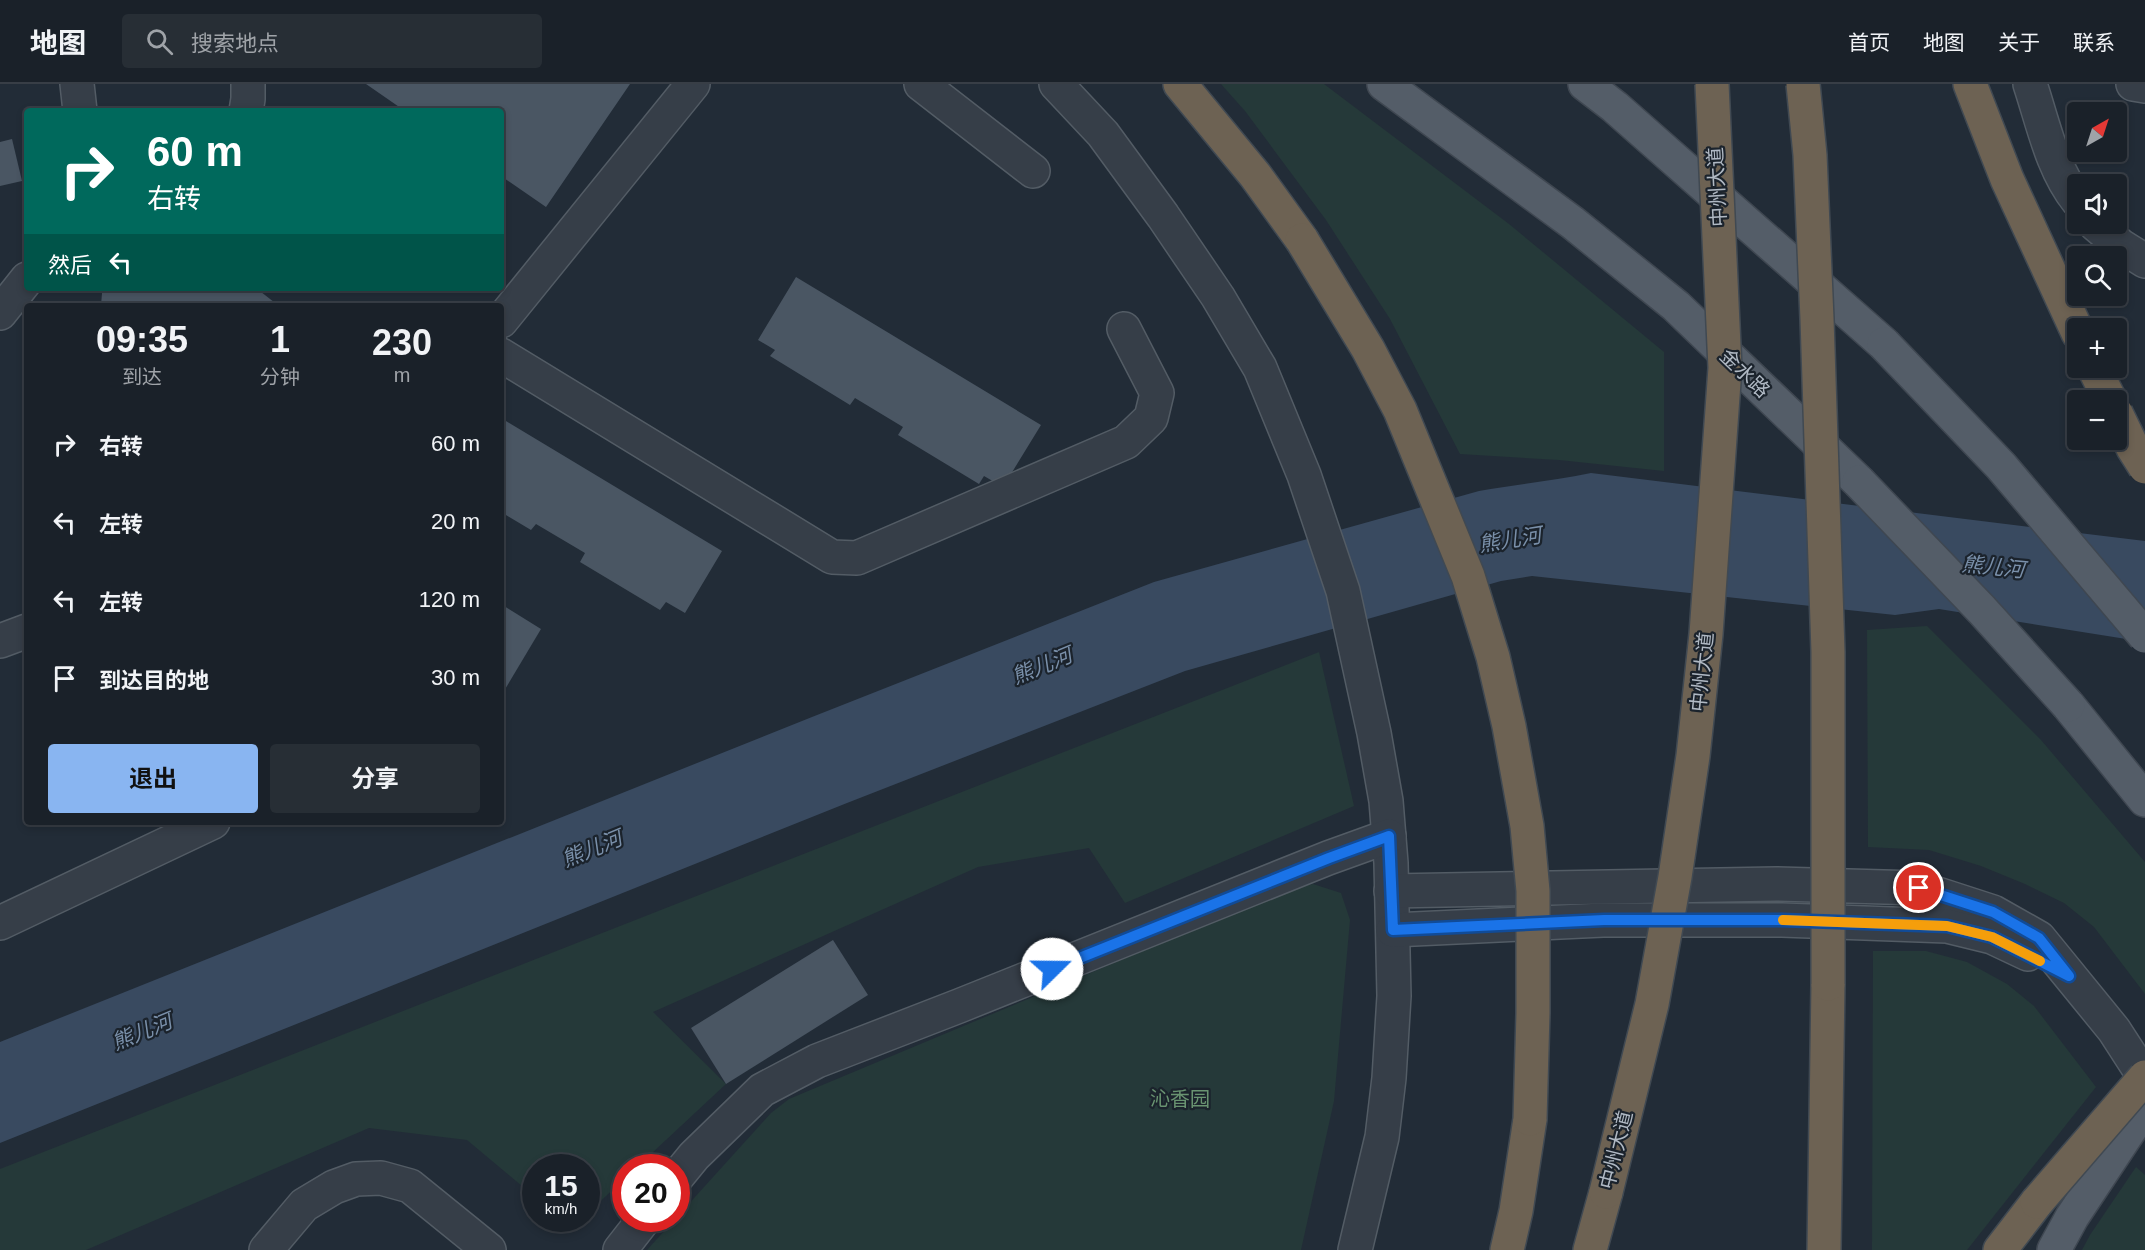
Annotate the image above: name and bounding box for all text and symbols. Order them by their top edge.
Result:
search box [122,14,542,68]
icon: search [143,25,176,58]
text: 地图 [30,28,86,59]
text: 搜索地点 [191,31,279,56]
text: 首页 [1848,31,1890,54]
text: 地图 [1923,31,1965,54]
text: 关于 [1998,31,2040,54]
text: 联系 [2073,31,2115,54]
north arrow [2067,102,2127,162]
map controls [2067,102,2127,450]
text: 60 m [147,128,243,175]
icon: right [48,132,126,210]
street label: 中州大道 [1704,146,1730,228]
button: sound [2067,174,2127,234]
text: 右转 [147,184,201,214]
icon: left [104,246,137,279]
button: search [2067,246,2127,306]
text: 然后 [48,253,92,278]
button: + [2067,318,2127,378]
text: 09:35 [96,319,188,360]
text: 1 [270,319,290,360]
text: 230 [372,322,432,363]
street label: 金水路 [1716,344,1774,402]
text: m [394,364,410,386]
text: 到达 [122,366,162,388]
text: 分钟 [260,366,300,388]
button: − [2067,390,2127,450]
icon: right [48,428,81,461]
text: 60 m [431,431,480,456]
text: 右转 [99,434,143,459]
icon: left [48,506,81,539]
text: 20 m [431,509,480,534]
text: 左转 [99,512,143,537]
water label: 熊儿河 [1477,523,1547,556]
water label: 熊儿河 [1961,552,2030,582]
icon: left [48,584,81,617]
text: 120 m [419,587,480,612]
text: 左转 [99,590,143,615]
street label: 中州大道 [1687,631,1717,713]
water label: 熊儿河 [1008,642,1079,688]
icon: arrive [48,662,81,695]
text: 30 m [431,665,480,690]
text: 到达目的地 [99,668,209,693]
button: 退出 [48,744,258,813]
button: 分享 [270,744,480,813]
water label: 熊儿河 [558,825,629,871]
pin [1893,862,1944,913]
icon: arrive [1902,871,1935,904]
position arrow [1020,937,1084,1001]
water label: 熊儿河 [108,1008,179,1054]
park label: 沁香园 [1150,1088,1210,1110]
street label: 中州大道 [1596,1109,1636,1191]
speed limit sign: 20 [612,1154,690,1232]
text: 15 [544,1169,578,1202]
text: km/h [545,1200,577,1217]

